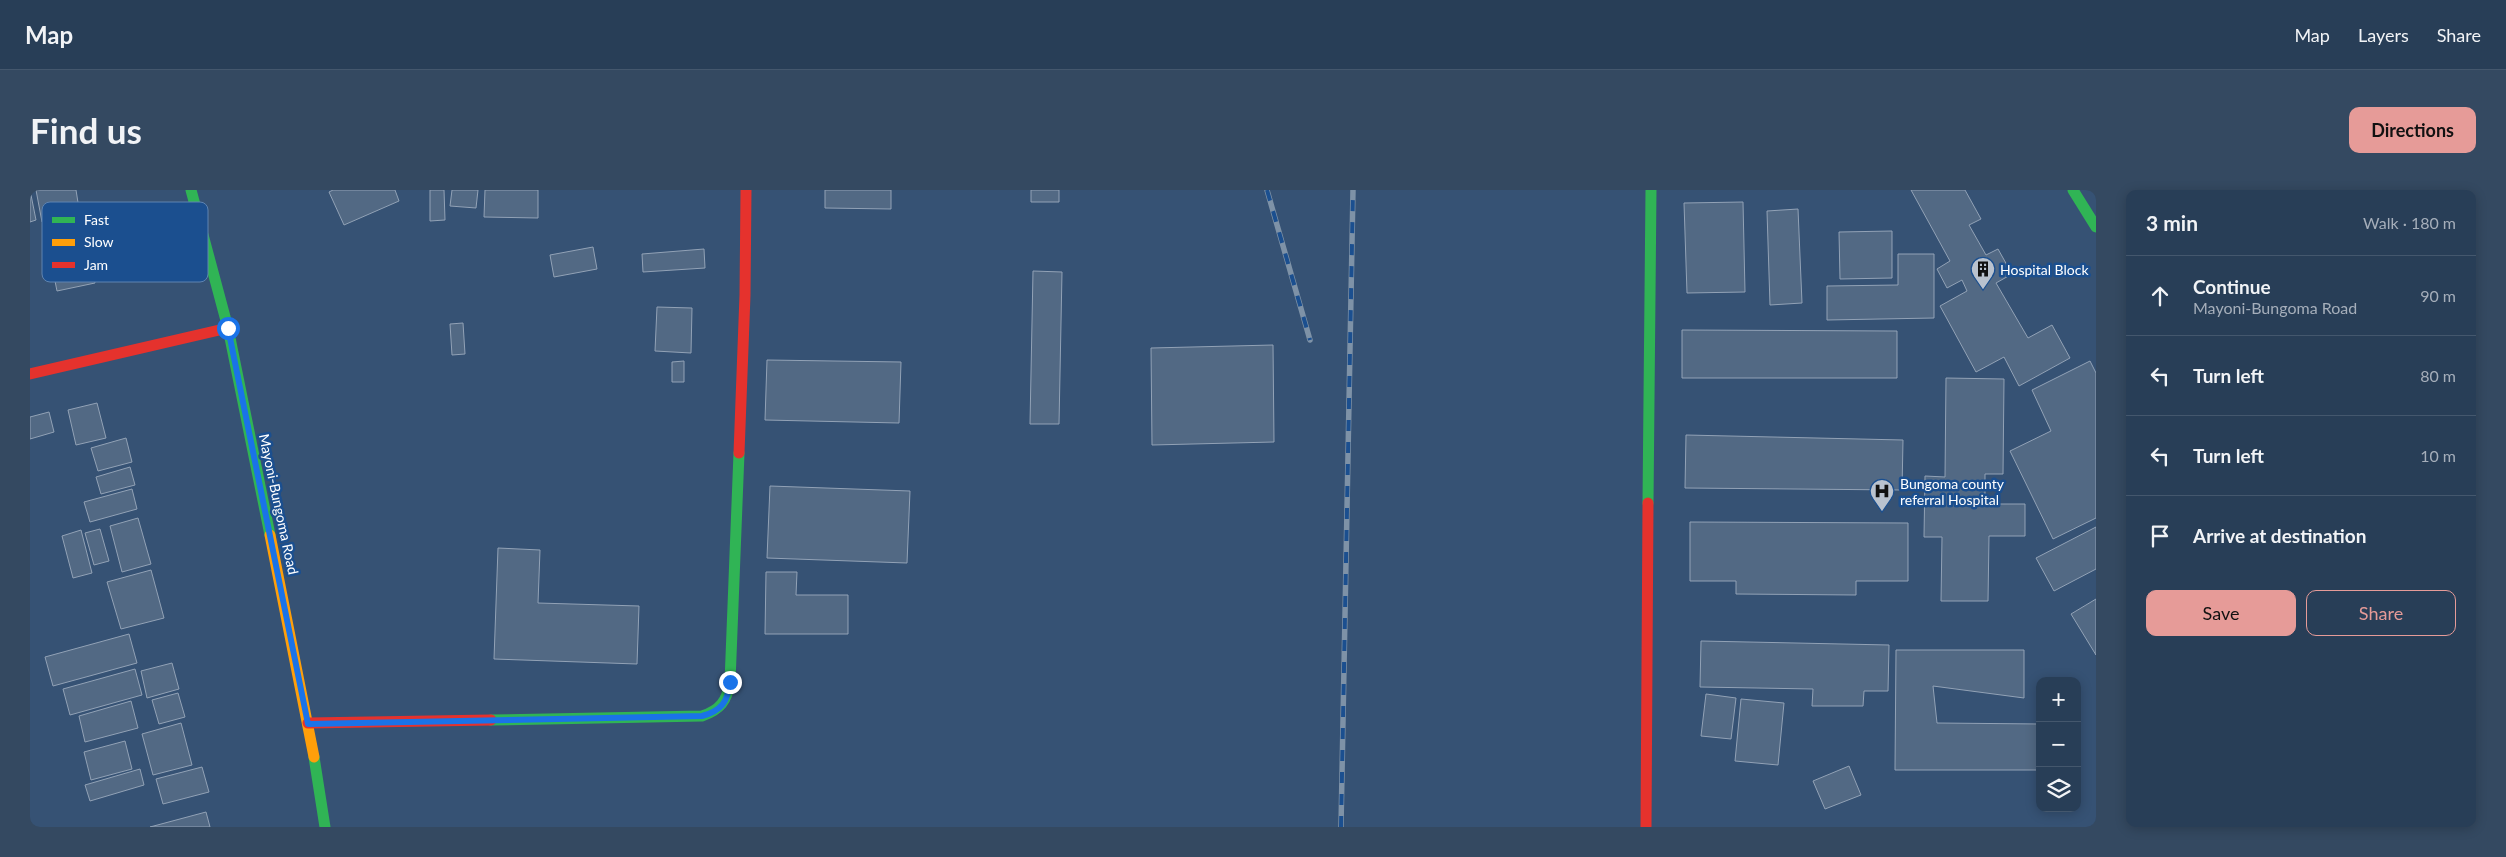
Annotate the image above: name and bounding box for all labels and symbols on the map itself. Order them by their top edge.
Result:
legend [42,202,208,282]
text: Fast [84,211,109,228]
text: Slow [84,233,114,250]
text: Jam [84,256,108,273]
building icon: Hospital Block [1970,256,1996,290]
place label: Hospital Block [2000,261,2089,278]
route start [217,317,240,340]
street label: Mayoni-Bungoma Road [256,432,302,576]
place label: Bungoma county referral Hospital [1900,475,2005,508]
hospital icon: Bungoma county referral Hospital [1869,478,1895,512]
route end [719,671,742,694]

